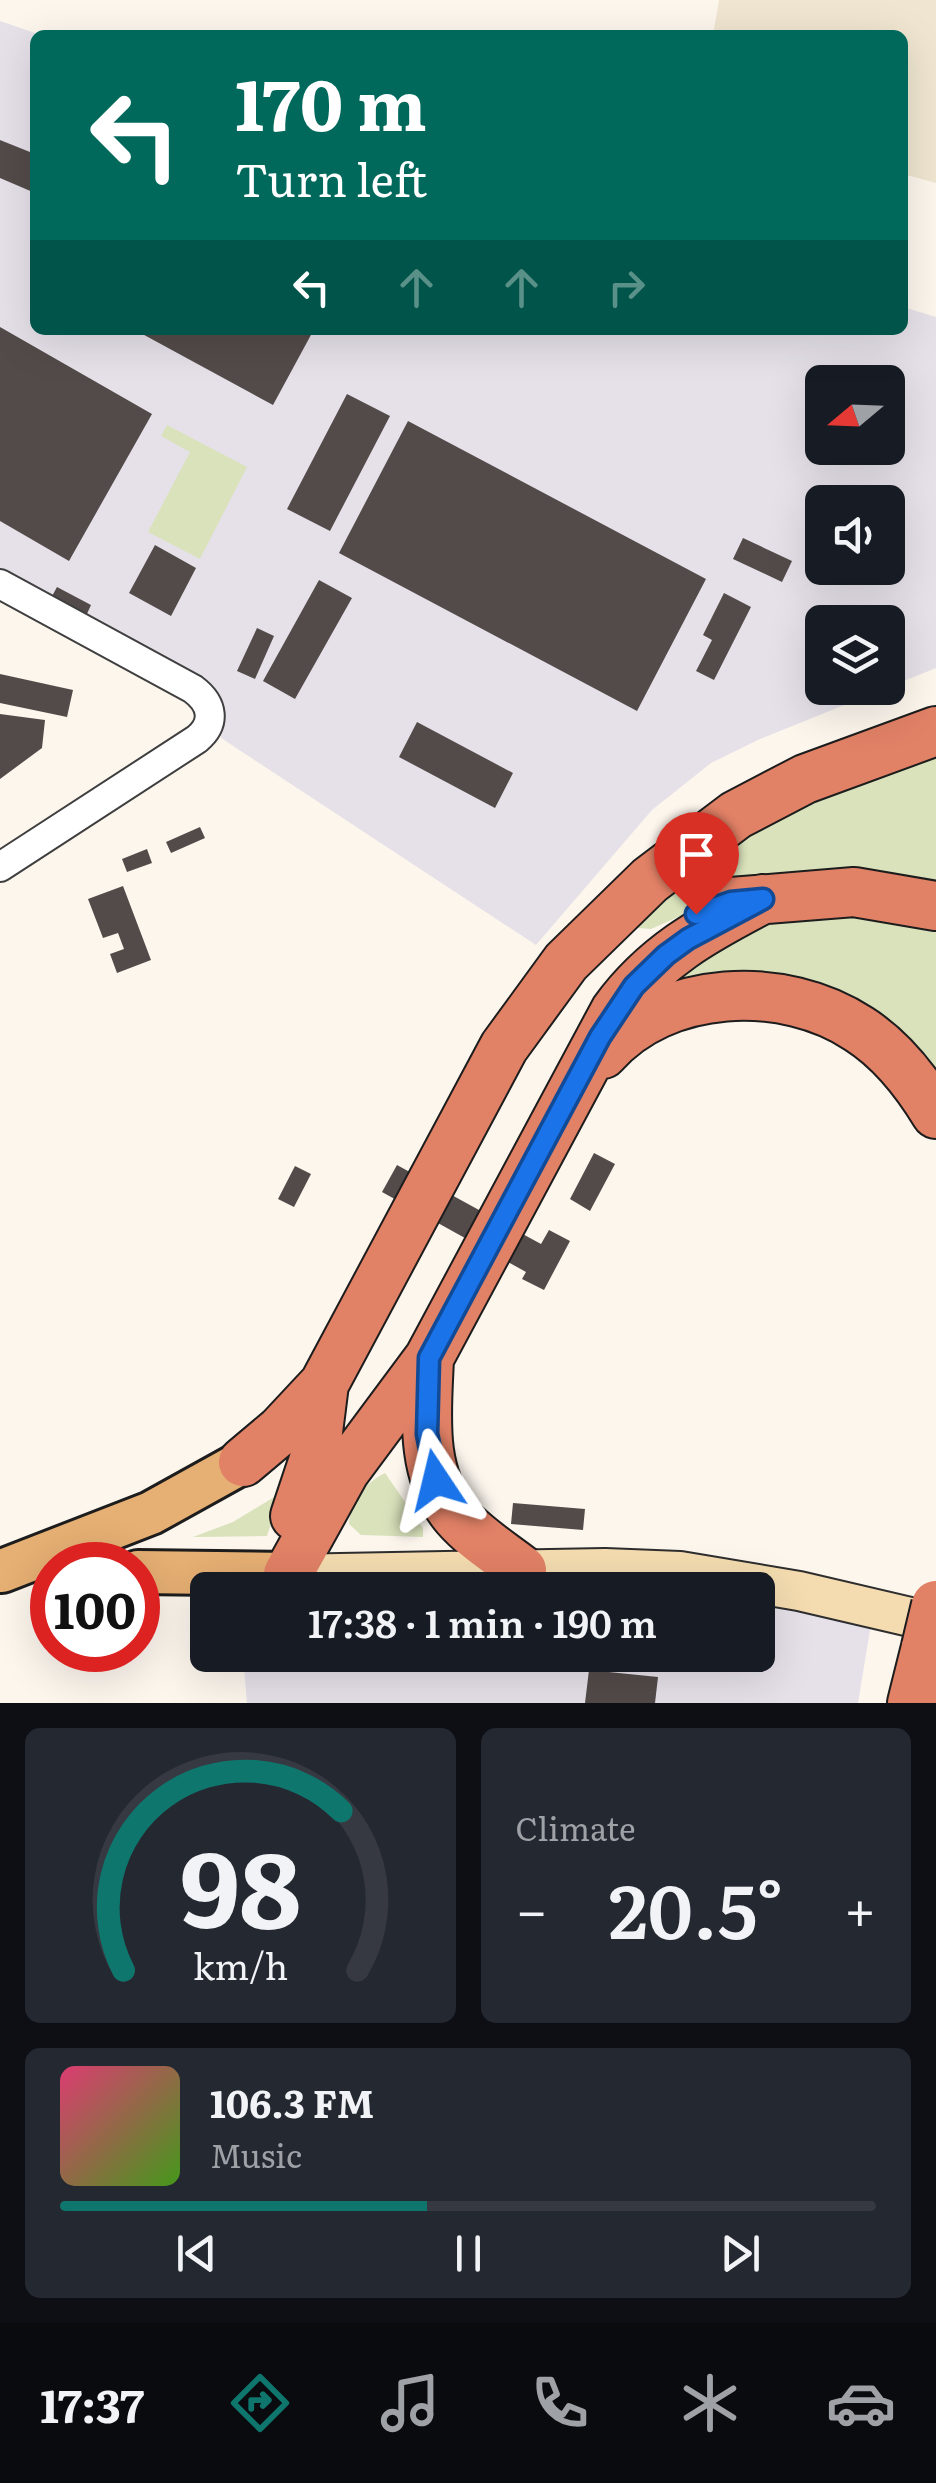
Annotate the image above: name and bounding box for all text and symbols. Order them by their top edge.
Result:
text: 170 m [235,49,427,153]
icon: left [70,70,200,200]
text: Turn left [235,144,427,211]
icon: left [284,260,339,315]
icon: ahead [389,260,444,315]
icon: ahead [494,260,549,315]
icon: right [599,260,654,315]
north arrow [805,365,905,465]
map controls [805,365,905,705]
button: sound [805,485,905,585]
button: layers [805,605,905,705]
pin [654,812,739,915]
icon: arrive [669,827,724,882]
position arrow [384,1428,488,1532]
speed limit sign: 100 [30,1542,160,1672]
text: 17:38 · 1 min · 190 m [308,1593,657,1650]
text: Climate [516,1803,636,1851]
text: 98 [180,1805,301,1960]
text: 20.5° [608,1851,783,1962]
text: − [516,1866,548,1948]
text: + [844,1866,876,1948]
text: km/h [193,1938,288,1991]
text: 106.3 FM [210,2073,374,2130]
text: Music [210,2130,302,2178]
icon: previous [169,2226,224,2281]
icon: pause [441,2226,496,2281]
icon: next [713,2226,768,2281]
icon: directions [225,2368,295,2438]
icon: music [375,2368,445,2438]
icon: phone [525,2368,595,2438]
icon: climate [675,2368,745,2438]
icon: car [826,2368,896,2438]
text: 17:37 [40,2370,144,2437]

